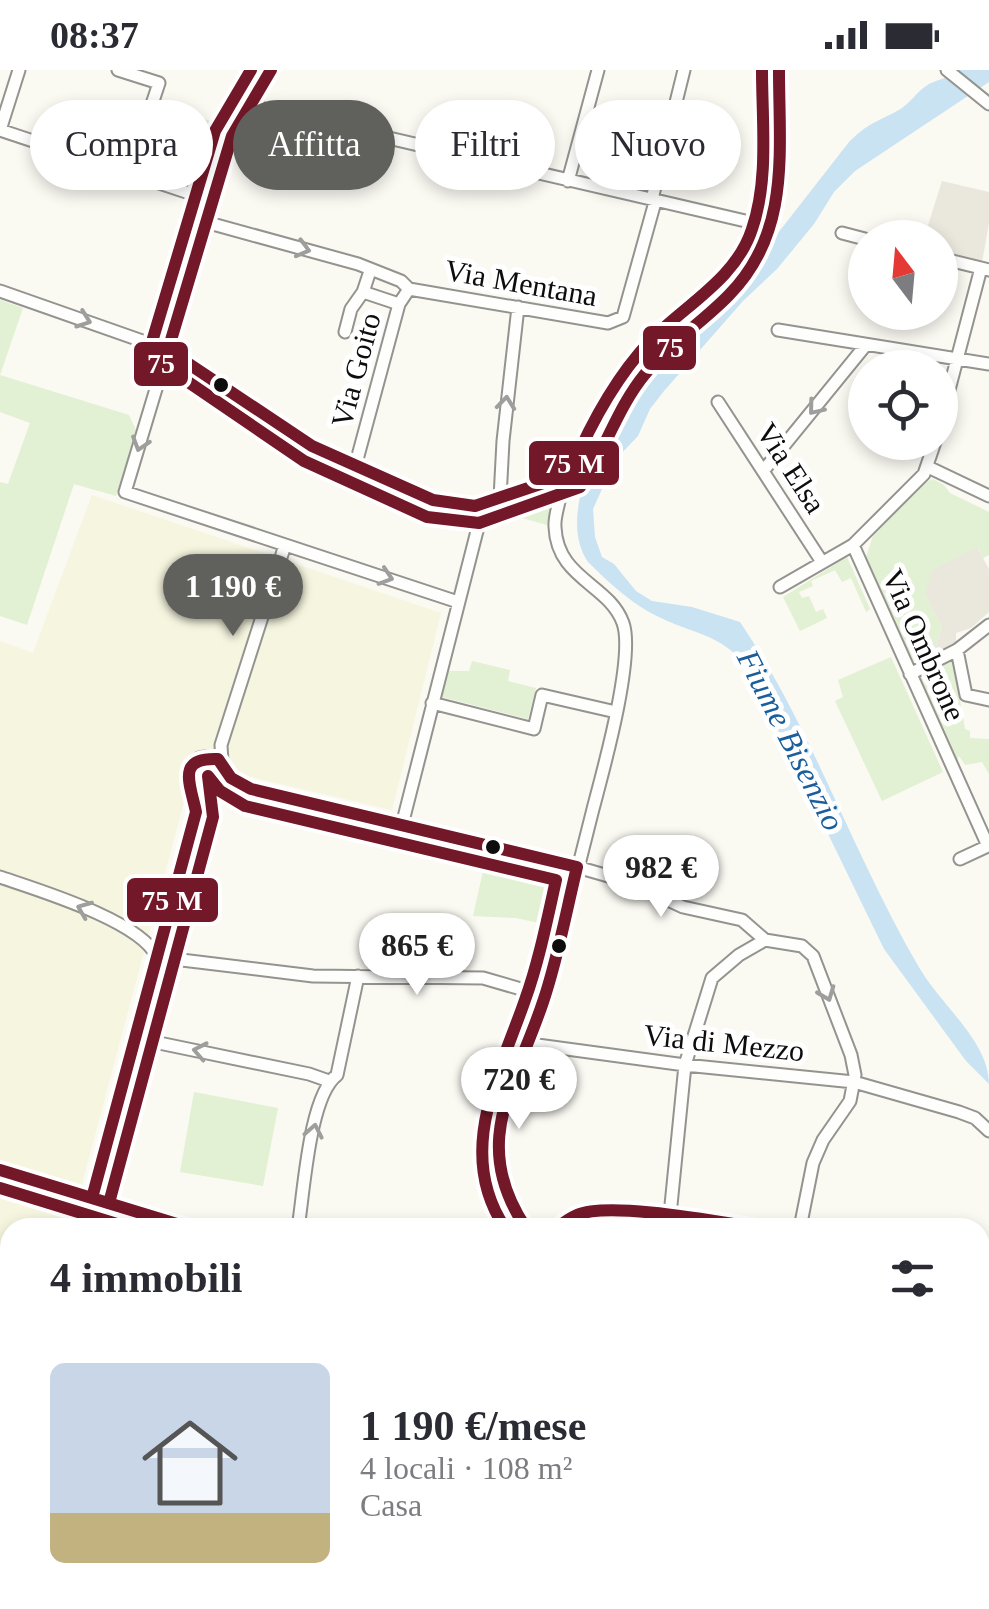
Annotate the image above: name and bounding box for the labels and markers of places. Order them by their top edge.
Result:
unlabelled marker [211,375,231,395]
pin: 1 190 € [141,554,325,639]
pin: 982 € [591,835,731,920]
unlabelled marker [483,837,503,857]
pin: 865 € [347,913,487,998]
unlabelled marker [549,936,569,956]
pin: 720 € [449,1047,589,1132]

